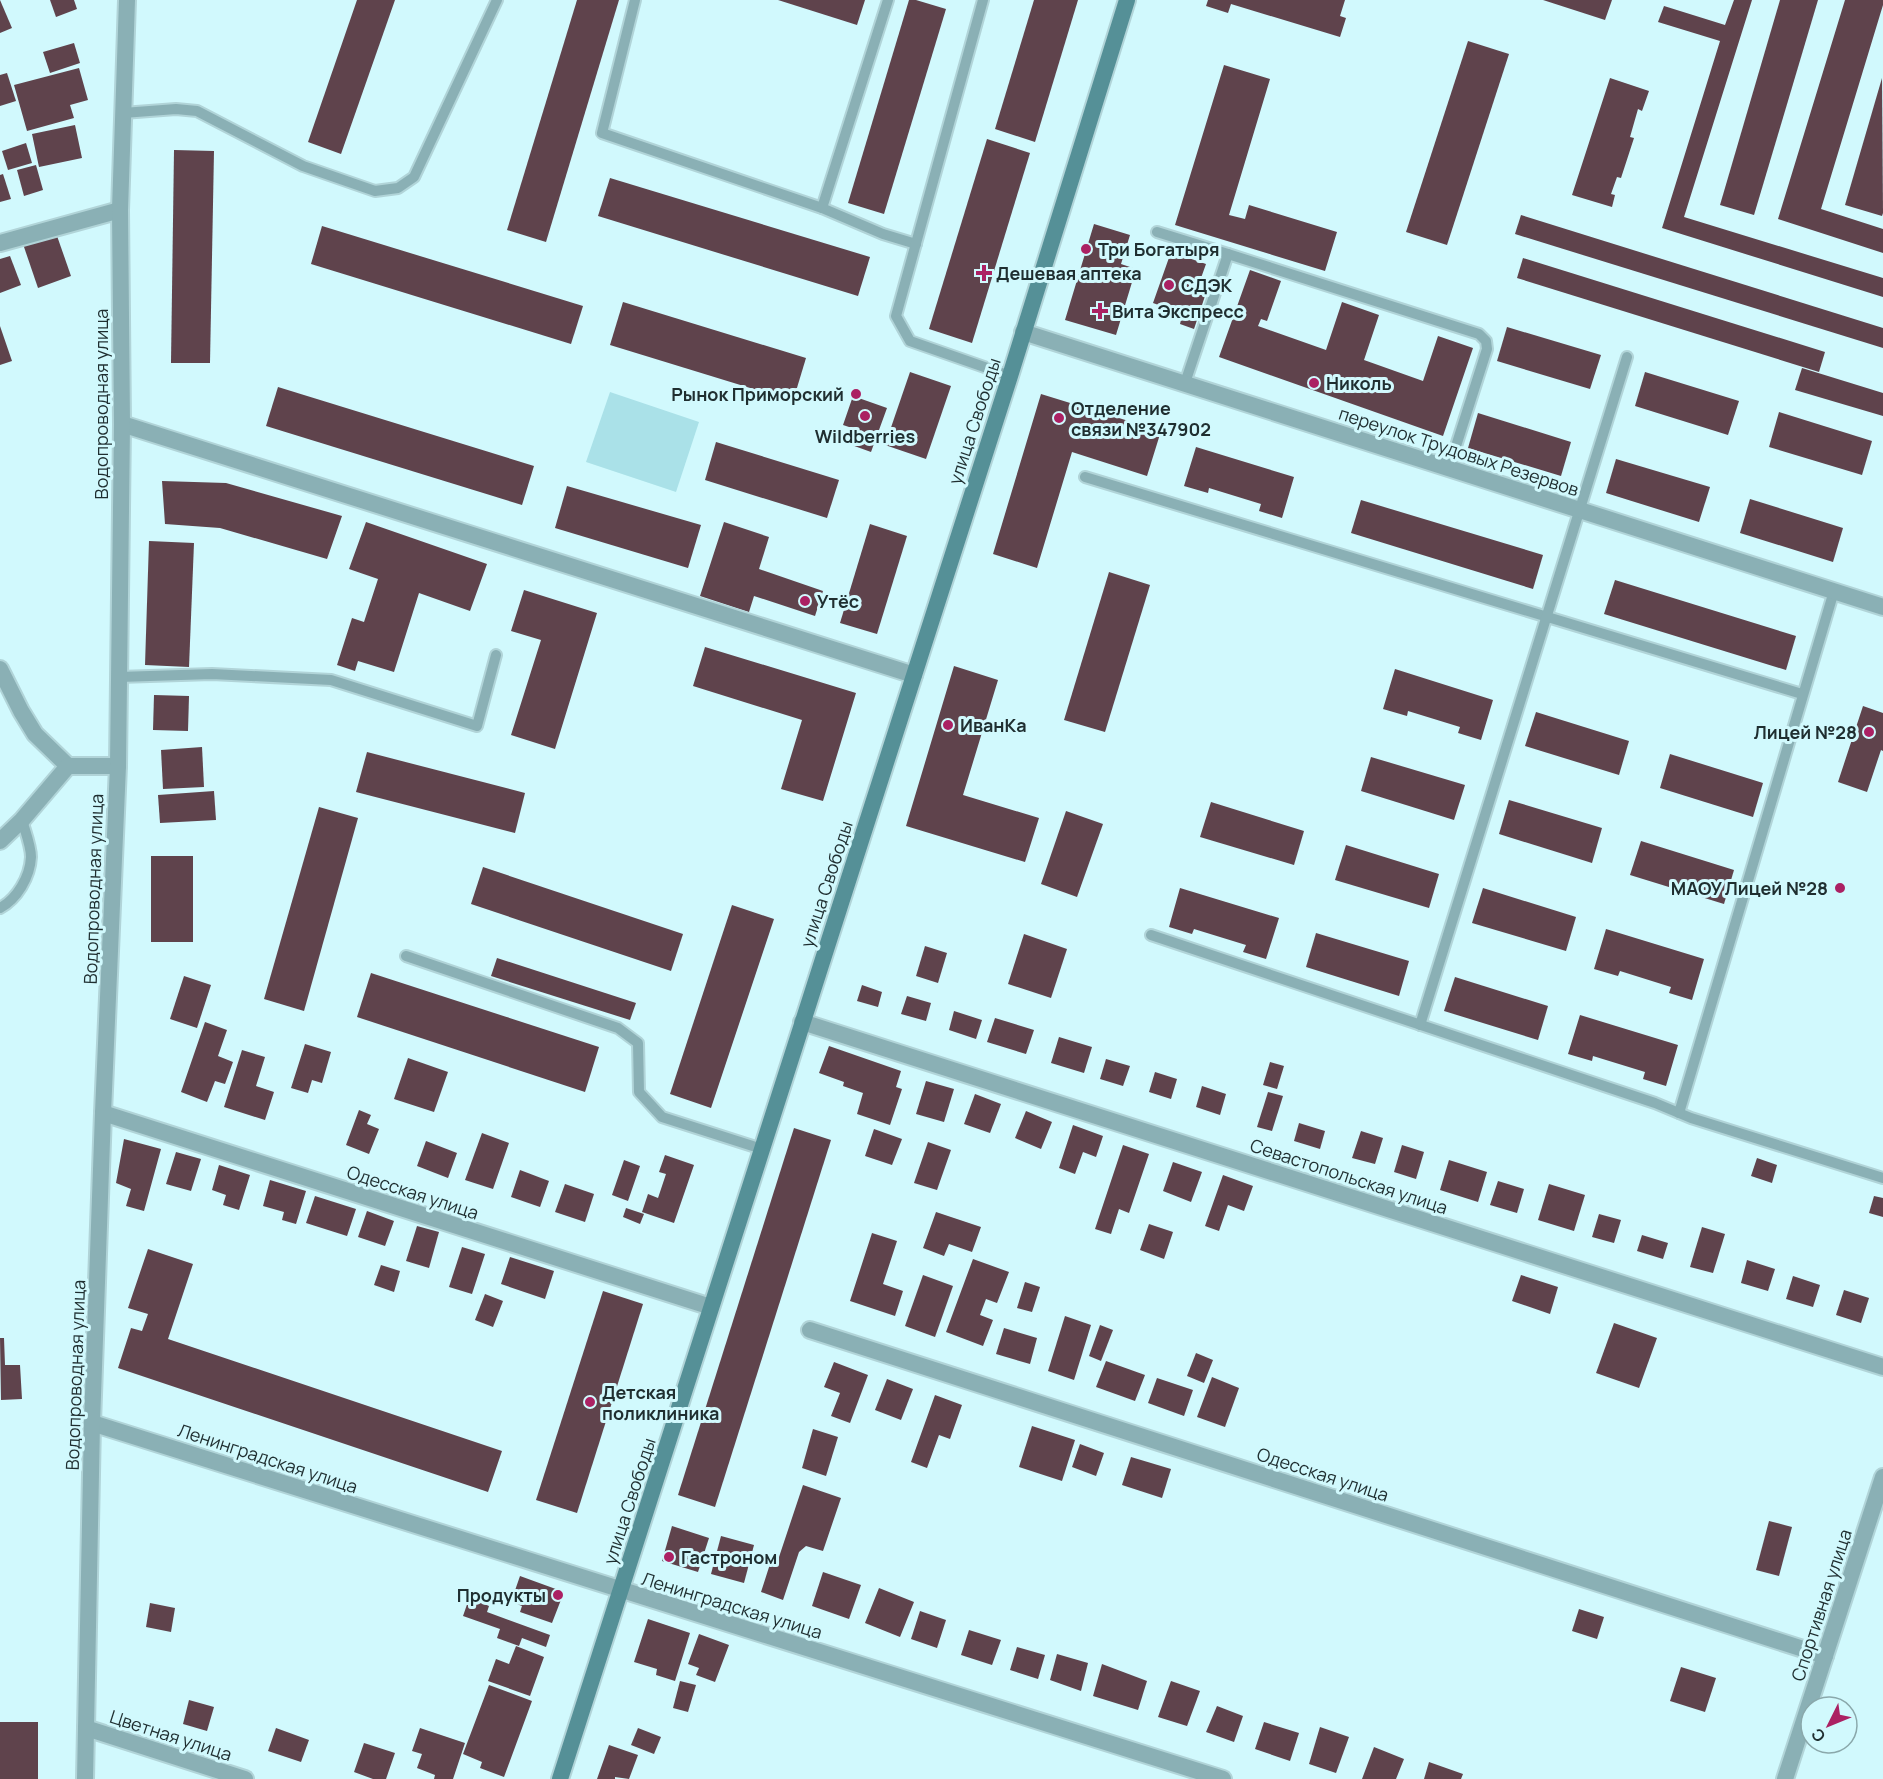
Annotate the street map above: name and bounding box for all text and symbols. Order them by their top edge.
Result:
place label: Три Богатыря [1098,237,1220,261]
marker: Три Богатыря [1079,242,1093,256]
place label: Дешевая аптека [996,261,1142,285]
marker: Дешевая аптека [977,266,991,280]
place label: СДЭК [1181,273,1232,297]
marker: СДЭК [1162,278,1176,292]
place label: Вита Экспресс [1112,299,1244,323]
marker: Вита Экспресс [1093,304,1107,318]
street label: Водопроводная улица [89,309,113,499]
street label: улица Свободы [942,355,1006,487]
place label: Николь [1326,371,1392,395]
marker: Николь [1307,376,1321,390]
place label: Рынок Приморский [671,382,844,406]
marker: Рынок Приморский [849,387,863,401]
place label: Отделение связи №347902 [1071,396,1211,441]
street label: переулок Трудовых Резервов [1336,401,1582,501]
marker: Wildberries [858,409,872,423]
marker: Отделение связи №347902 [1052,411,1066,425]
place label: Wildberries [815,424,915,448]
place label: Утёс [817,589,859,613]
marker: Утёс [798,594,812,608]
place label: ИванКа [960,713,1027,737]
marker: ИванКа [941,718,955,732]
place label: Лицей №28 [1754,720,1857,744]
marker: Лицей №28 [1862,725,1876,739]
street label: Водопроводная улица [78,793,108,985]
street label: улица Свободы [794,818,858,950]
place label: МАОУ Лицей №28 [1671,876,1828,900]
marker: МАОУ Лицей №28 [1833,881,1847,895]
street label: Севастопольская улица [1247,1133,1451,1219]
street label: Одесская улица [344,1159,482,1225]
street label: Водопроводная улица [60,1279,90,1471]
place label: Детская поликлиника [602,1380,719,1425]
marker: Детская поликлиника [583,1395,597,1409]
street label: Ленинградская улица [175,1418,361,1498]
street label: улица Свободы [597,1435,661,1567]
street label: Одесская улица [1254,1441,1392,1507]
street label: Спортивная улица [1785,1526,1857,1684]
place label: Гастроном [681,1545,777,1569]
marker: Гастроном [662,1550,676,1564]
street label: Ленинградская улица [639,1566,825,1644]
place label: Продукты [457,1583,546,1607]
marker: Продукты [551,1588,565,1602]
north arrow [1799,1695,1859,1755]
street label: Цветная улица [107,1704,235,1766]
text: С [1806,1723,1830,1747]

